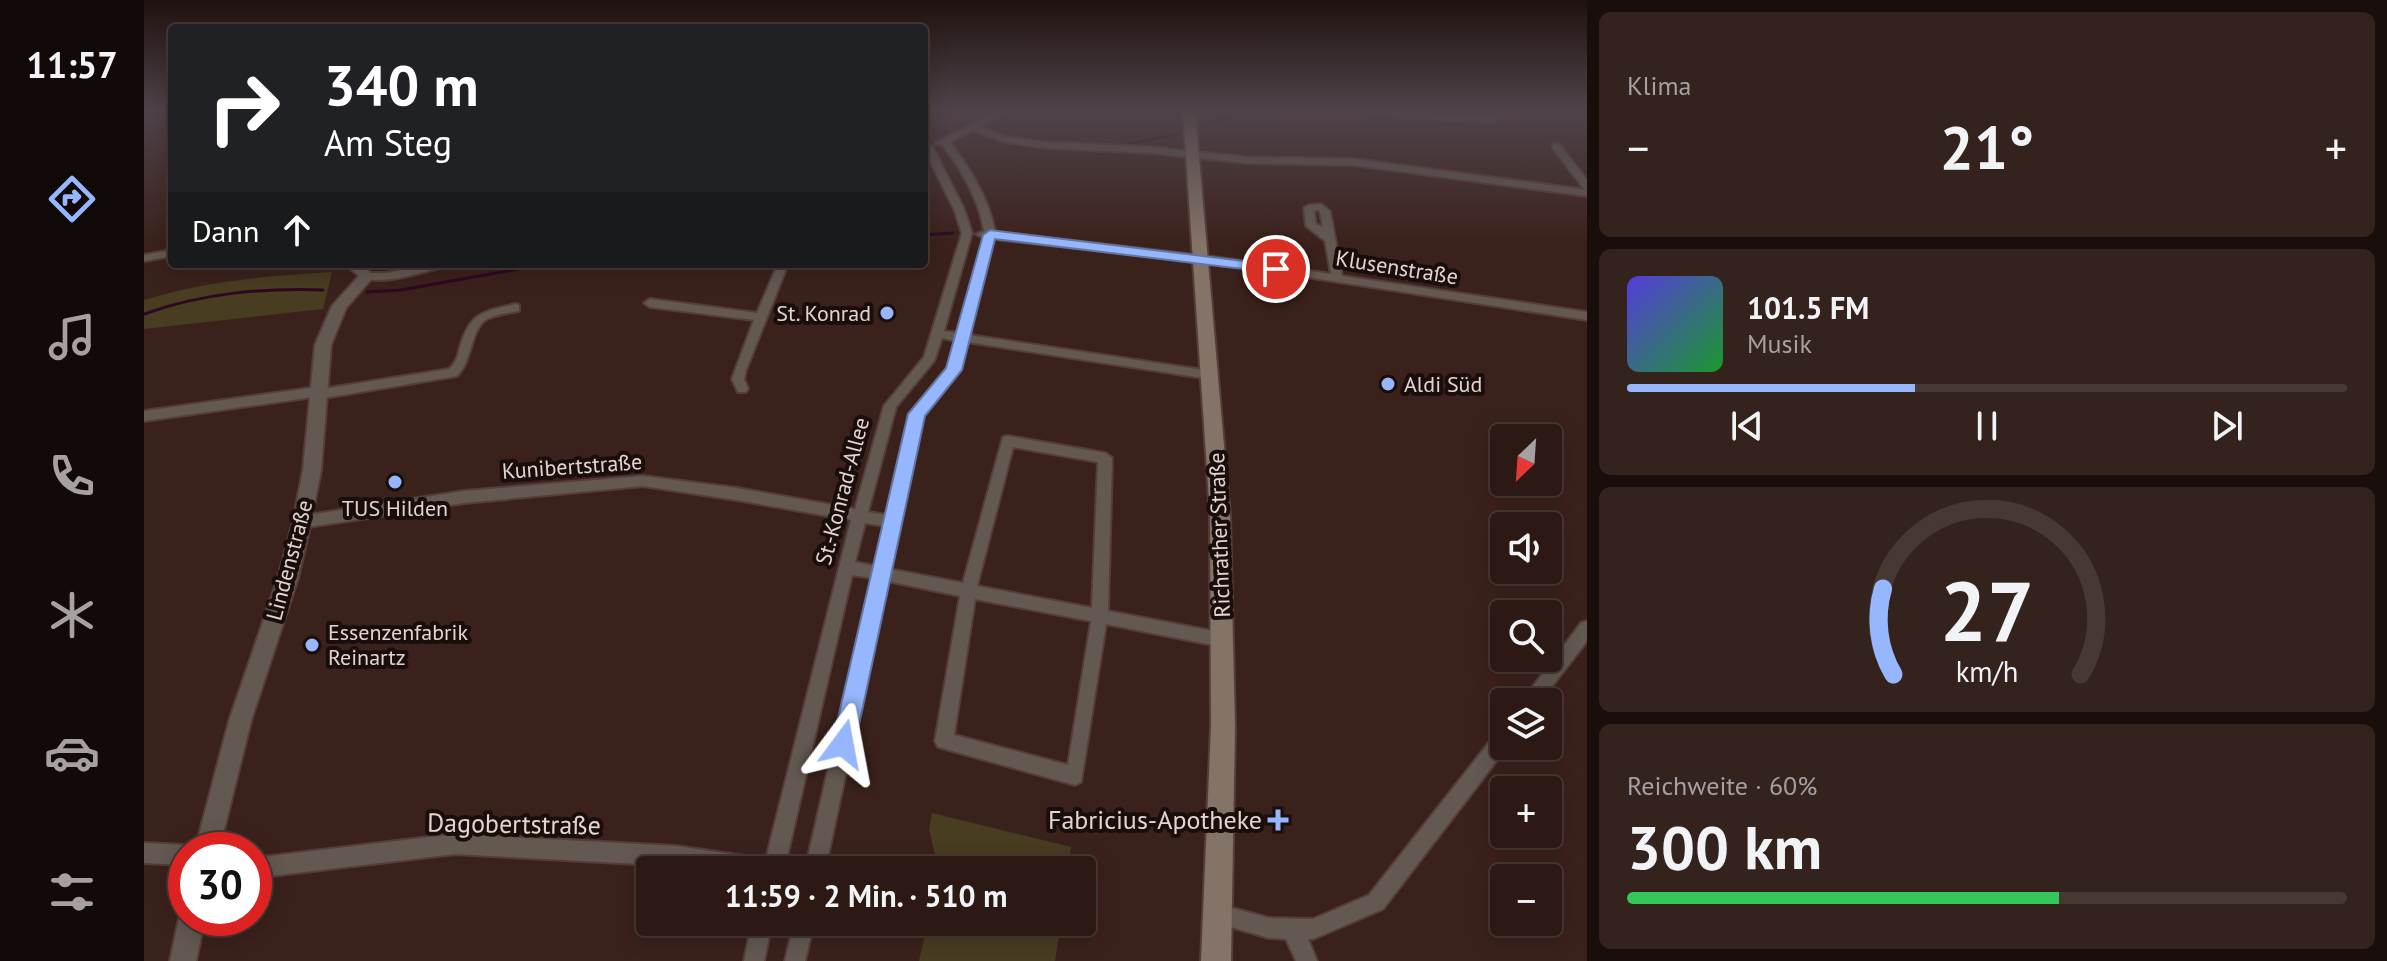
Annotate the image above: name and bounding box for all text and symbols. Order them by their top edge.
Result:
text: 11:57 [26,41,118,88]
text: 340 m [324,49,479,121]
icon: right [192,56,296,160]
text: Klima [1627,69,1691,102]
text: 21° [1940,108,2034,186]
text: Am Steg [324,119,452,166]
text: − [1627,119,1649,176]
text: + [2325,119,2347,176]
icon: directions [44,171,100,227]
icon: ahead [275,208,319,252]
text: Dann [192,211,259,250]
pin [1242,235,1310,303]
street label: Klusenstraße [1334,244,1460,290]
icon: arrive [1254,247,1298,291]
text: 101.5 FM [1747,288,1869,327]
place label: St. Konrad [776,299,871,327]
marker: St. Konrad [878,304,896,322]
icon: music [44,309,100,365]
text: Musik [1747,327,1812,360]
place label: Aldi Süd [1404,370,1482,398]
marker: Aldi Süd [1379,375,1397,393]
icon: previous [1725,404,1769,448]
icon: pause [1965,404,2009,448]
icon: next [2205,404,2249,448]
street label: St.-Konrad-Allee [809,414,875,568]
north arrow [1490,424,1562,496]
map controls [1490,424,1562,936]
street label: Kunibertstraße [501,447,643,485]
icon: phone [44,448,100,504]
street label: Richrather Straße [1202,452,1236,618]
marker: TUS Hilden [386,473,404,491]
place label: TUS Hilden [342,494,448,522]
street label: Lindenstraße [259,497,319,623]
button: sound [1490,512,1562,584]
text: 27 [1940,556,2034,664]
icon: climate [44,587,100,643]
button: search [1490,600,1562,672]
place label: Essenzenfabrik Reinartz [328,618,468,671]
marker: Essenzenfabrik Reinartz [303,636,321,654]
text: km/h [1956,653,2018,690]
button: layers [1490,688,1562,760]
position arrow [801,702,885,786]
icon: car [44,725,100,781]
text: Reichweite · 60% [1627,769,1817,802]
button: + [1490,776,1562,848]
place label: Fabricius-Apotheke [1048,803,1262,836]
street label: Dagobertstraße [427,805,601,842]
text: 300 km [1627,808,1822,886]
marker: Fabricius-Apotheke [1269,811,1287,829]
speed limit sign: 30 [168,832,272,936]
icon: filters [44,864,100,920]
button: − [1490,864,1562,936]
text: 11:59 · 2 Min. · 510 m [725,876,1007,915]

